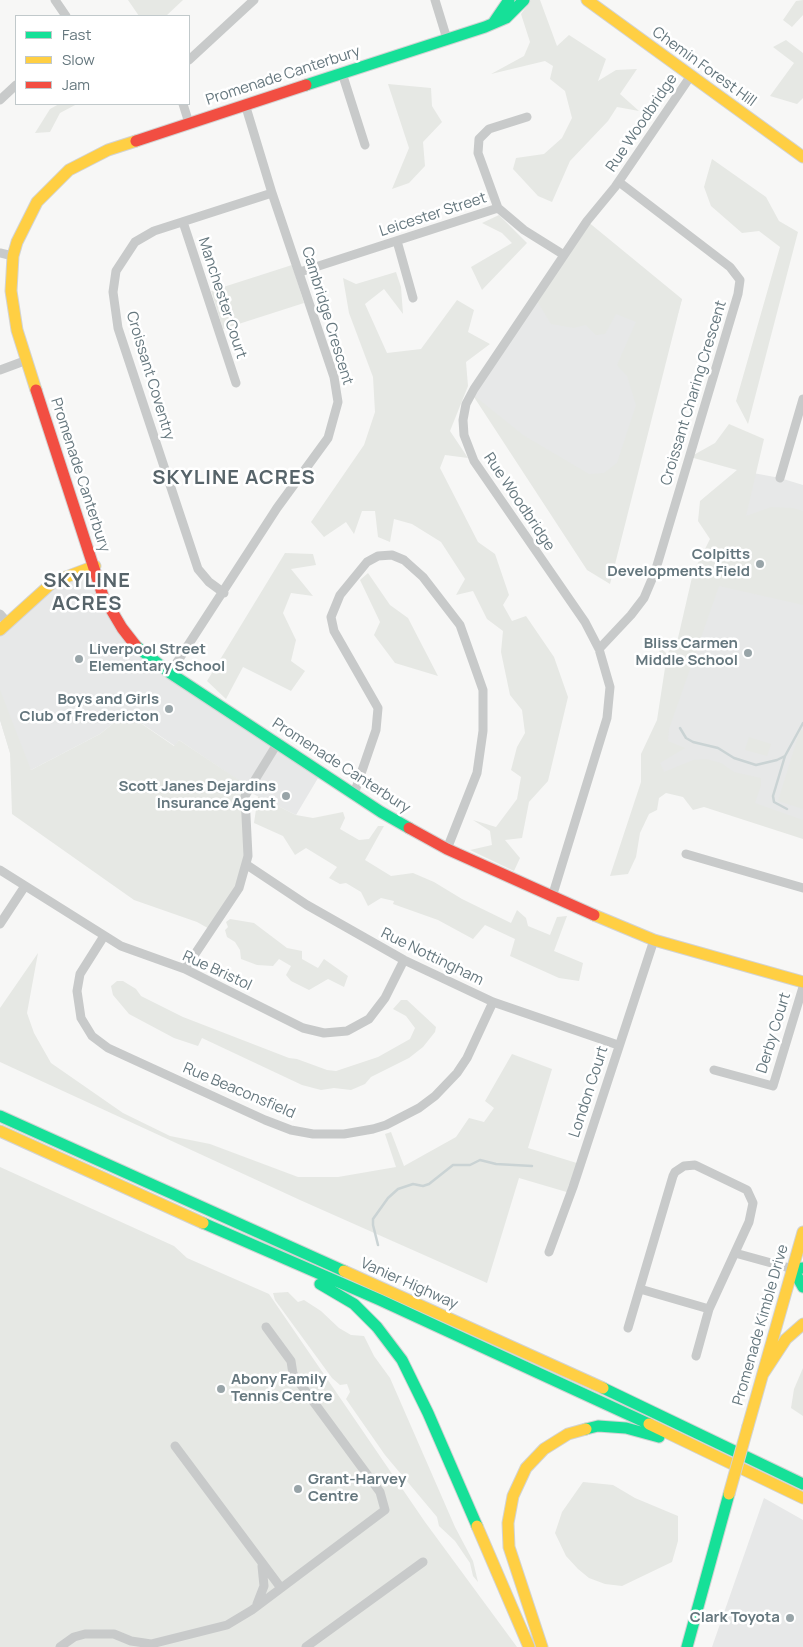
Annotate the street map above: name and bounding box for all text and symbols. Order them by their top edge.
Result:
legend [15,15,190,105]
street label: Chemin Forest Hill [648,23,760,111]
text: Fast [62,24,91,45]
street label: Promenade Canterbury [204,43,362,109]
text: Slow [62,49,95,70]
street label: Rue Woodbridge [603,71,681,175]
text: Jam [62,74,90,95]
street label: Leicester Street [377,189,489,241]
street label: Manchester Court [194,235,250,361]
street label: Cambridge Crescent [297,245,357,387]
street label: Croissant Charing Crescent [657,298,731,488]
street label: Croissant Coventry [122,309,178,443]
street label: Promenade Canterbury [47,396,113,554]
street label: Rue Woodbridge [480,450,558,554]
district label: SKYLINE ACRES [151,466,317,490]
place label: Colpitts Developments Field [607,546,750,581]
marker: Colpitts Developments Field [754,558,766,570]
district label: SKYLINE ACRES [42,569,132,616]
place label: Bliss Carmen Middle School [636,635,738,670]
place label: Liverpool Street Elementary School [89,641,225,676]
marker: Bliss Carmen Middle School [742,647,754,659]
marker: Liverpool Street Elementary School [73,653,85,665]
place label: Boys and Girls Club of Fredericton [20,691,159,726]
marker: Boys and Girls Club of Fredericton [163,703,175,715]
street label: Promenade Canterbury [269,715,413,817]
place label: Scott Janes Dejardins Insurance Agent [118,778,276,813]
marker: Scott Janes Dejardins Insurance Agent [280,790,292,802]
street label: Rue Nottingham [378,924,486,990]
street label: Rue Bristol [180,947,254,995]
street label: Derby Court [753,990,795,1076]
street label: London Court [566,1044,612,1140]
street label: Rue Beaconsfield [180,1059,298,1123]
street label: Promenade Kimble Drive [729,1242,793,1408]
street label: Vanier Highway [358,1254,460,1314]
place label: Abony Family Tennis Centre [231,1371,332,1406]
marker: Abony Family Tennis Centre [215,1383,227,1395]
place label: Grant-Harvey Centre [308,1471,406,1506]
marker: Grant-Harvey Centre [292,1483,304,1495]
place label: Clark Toyota [690,1609,780,1627]
marker: Clark Toyota [784,1612,796,1624]

